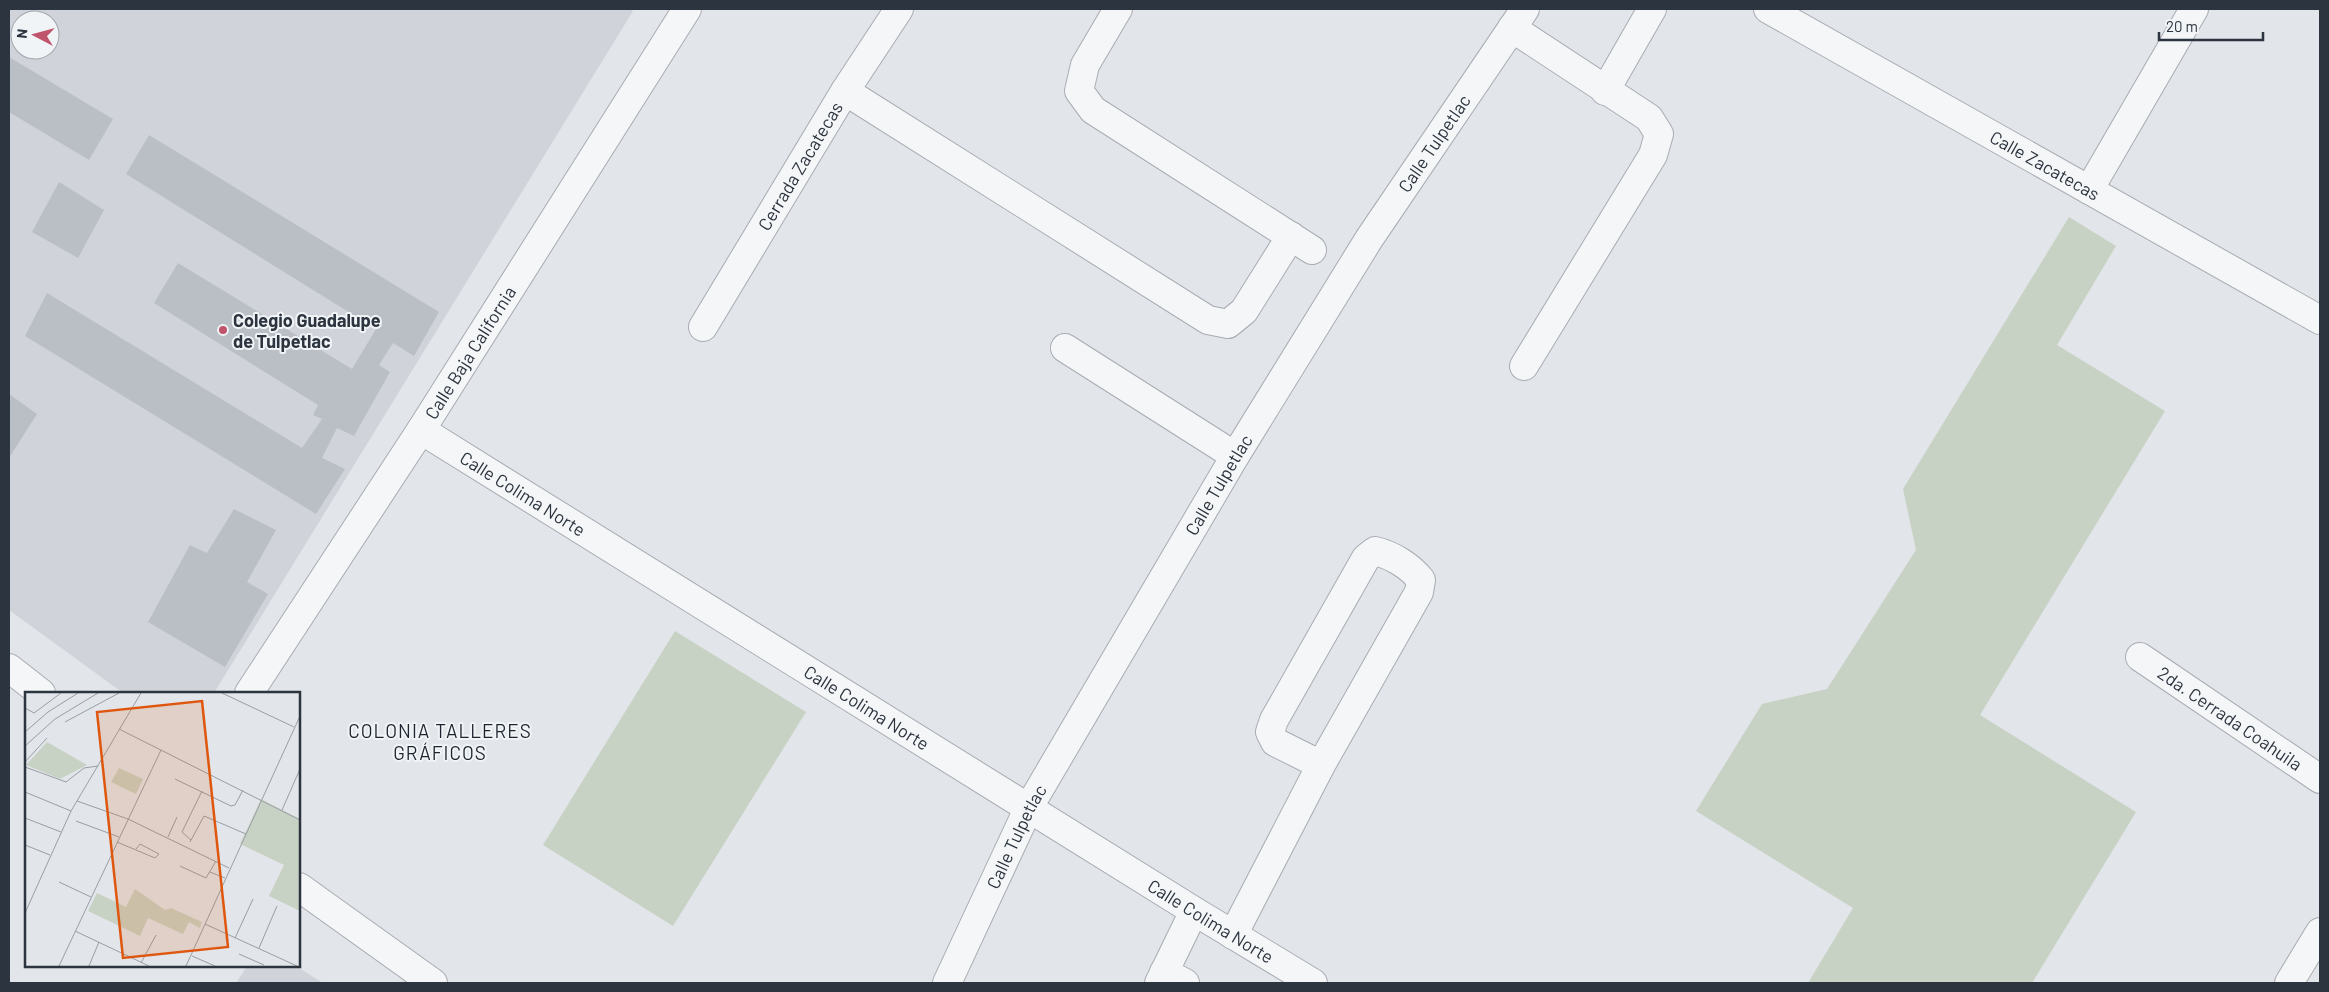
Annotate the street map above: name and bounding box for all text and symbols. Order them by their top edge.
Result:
north arrow [10,10,60,60]
scale bar [2159,10,2263,42]
text: 20 m [2166,17,2198,35]
text: N [13,28,31,39]
street label: Calle Tulpetlac [1393,90,1475,196]
street label: Cerrada Zacatecas [753,98,847,234]
street label: Calle Zacatecas [1986,125,2104,205]
street label: Calle Baja California [420,282,520,423]
place label: Colegio Guadalupe de Tulpetlac [233,309,381,352]
marker: Colegio Guadalupe de Tulpetlac [217,324,229,336]
street label: Calle Tulpetlac [1180,430,1257,539]
street label: Calle Colima Norte [456,446,590,541]
street label: Calle Colima Norte [800,660,933,755]
street label: 2da. Cerrada Coahuila [2154,661,2307,775]
inset map [25,692,300,967]
district label: COLONIA TALLERES GRÁFICOS [348,719,532,764]
street label: Calle Tulpetlac [982,780,1051,892]
street label: Calle Colima Norte [1144,874,1278,968]

